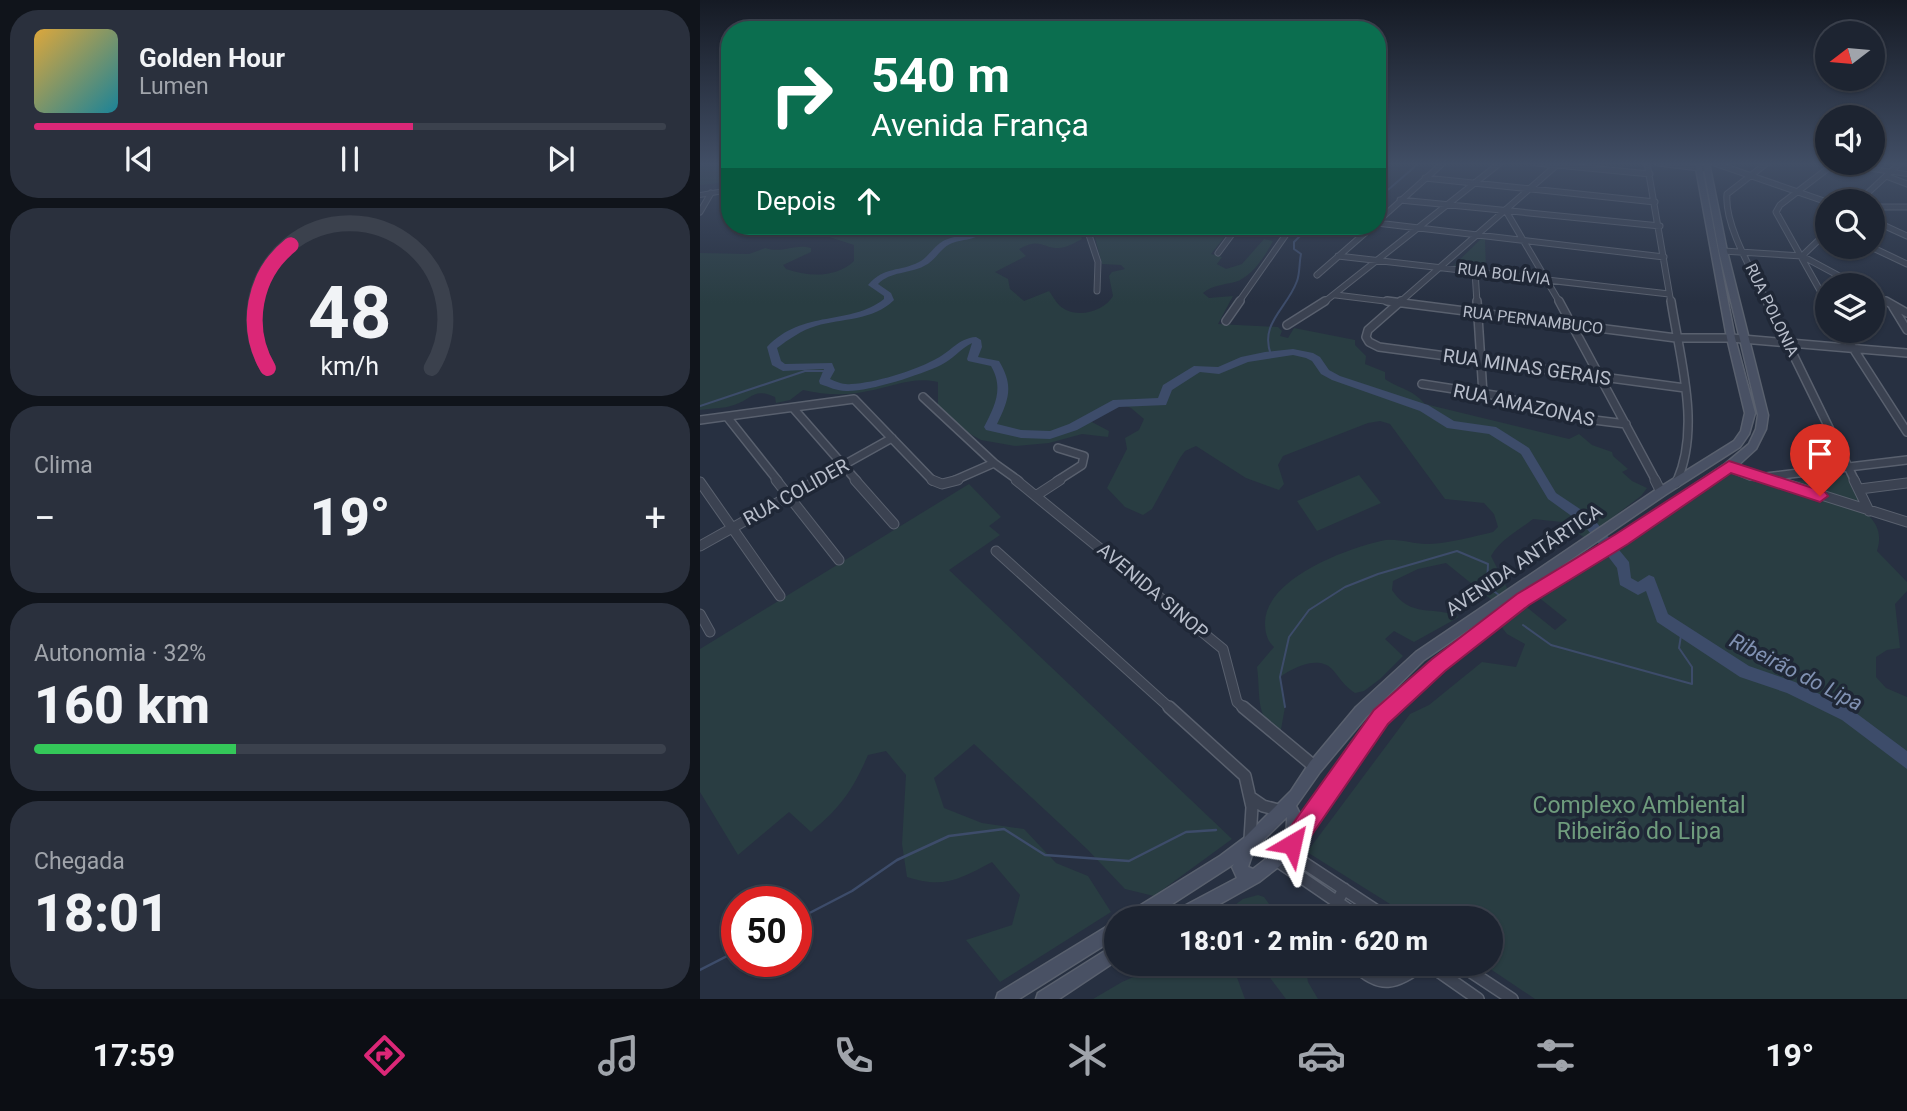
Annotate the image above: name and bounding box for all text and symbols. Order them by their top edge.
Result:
north arrow [1815,21,1885,91]
map controls [1815,21,1885,343]
text: Golden Hour [139,43,285,73]
text: 540 m [871,47,1010,104]
icon: right [756,49,847,140]
text: Lumen [139,73,209,100]
button: sound [1815,105,1885,175]
text: Avenida França [871,106,1089,144]
icon: previous [120,140,158,178]
icon: pause [331,140,369,178]
icon: next [542,140,580,178]
icon: ahead [850,182,888,220]
text: Depois [756,186,836,216]
button: search [1815,189,1885,259]
street label: RUA BOLÍVIA [1456,259,1552,289]
street label: RUA POLONIA [1741,260,1803,360]
text: 48 [308,270,392,356]
button: layers [1815,273,1885,343]
street label: RUA PERNAMBUCO [1462,302,1604,338]
street label: RUA MINAS GERAIS [1442,344,1612,390]
text: km/h [321,351,379,380]
street label: RUA AMAZONAS [1451,379,1597,431]
pin [1790,424,1850,496]
icon: arrive [1801,435,1839,473]
text: Clima [34,452,93,479]
street label: RUA COLIDER [739,454,853,530]
text: 19° [310,487,390,548]
text: − [34,496,56,540]
text: + [644,496,666,540]
street label: AVENIDA ANTÁRTICA [1442,499,1607,621]
street label: AVENIDA SINOP [1093,538,1213,644]
water label: Ribeirão do Lipa [1726,628,1866,716]
text: Autonomia · 32% [34,640,206,667]
text: 160 km [34,675,210,736]
park label: Complexo Ambiental Ribeirão do Lipa [1532,792,1746,845]
position arrow [1255,807,1329,881]
text: Chegada [34,848,125,875]
text: 18:01 [34,883,169,944]
speed limit sign: 50 [721,886,812,977]
text: 18:01 · 2 min · 620 m [1179,926,1428,956]
icon: directions [360,1031,409,1080]
icon: music [594,1031,643,1080]
icon: phone [829,1031,878,1080]
icon: climate [1063,1031,1112,1080]
icon: car [1297,1031,1346,1080]
icon: filters [1531,1031,1580,1080]
text: 17:59 [93,1036,175,1074]
text: 19° [1765,1036,1814,1074]

